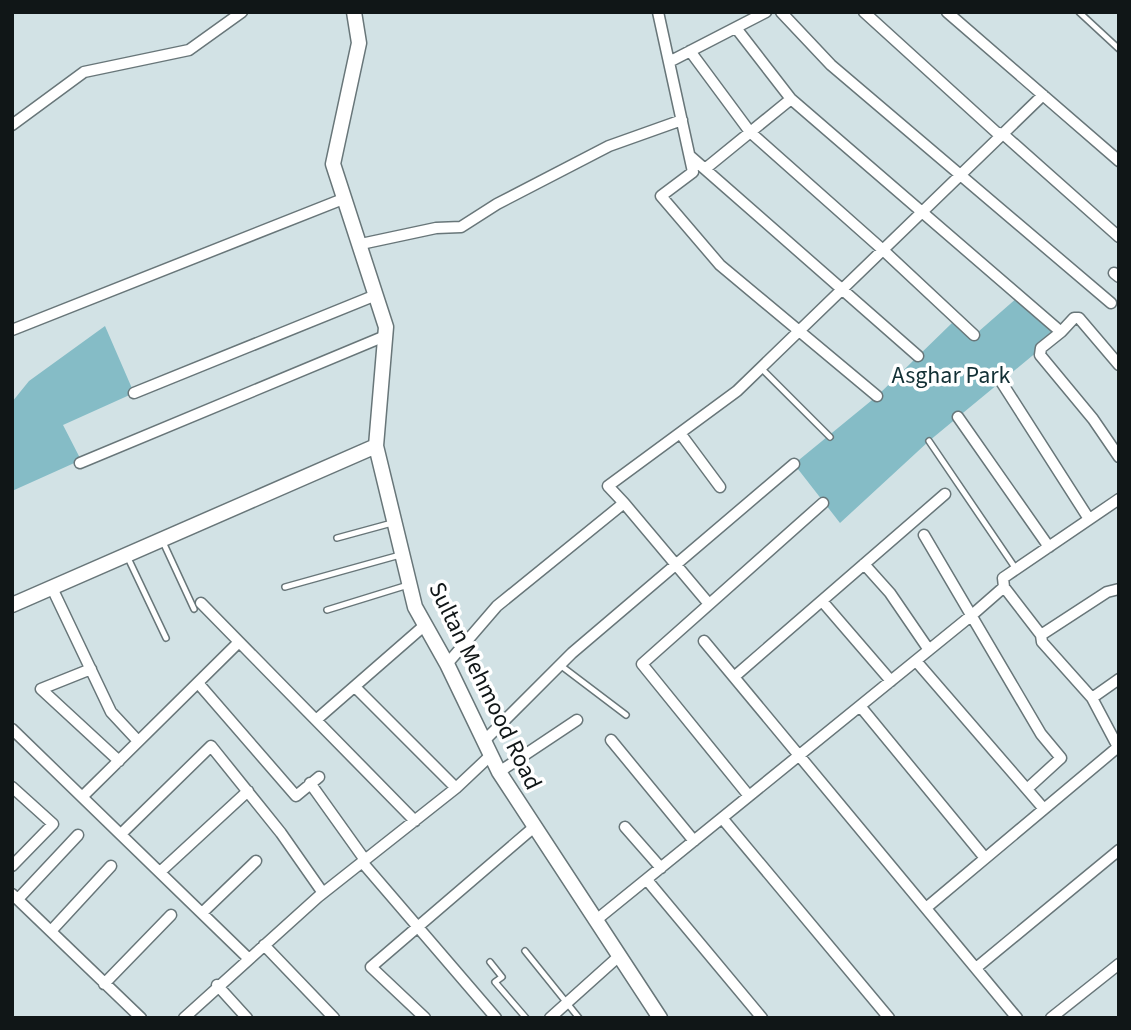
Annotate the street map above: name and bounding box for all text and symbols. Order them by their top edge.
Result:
park label: Asghar Park [892,358,1011,393]
street label: Sultan Mehmood Road [419,576,551,796]

